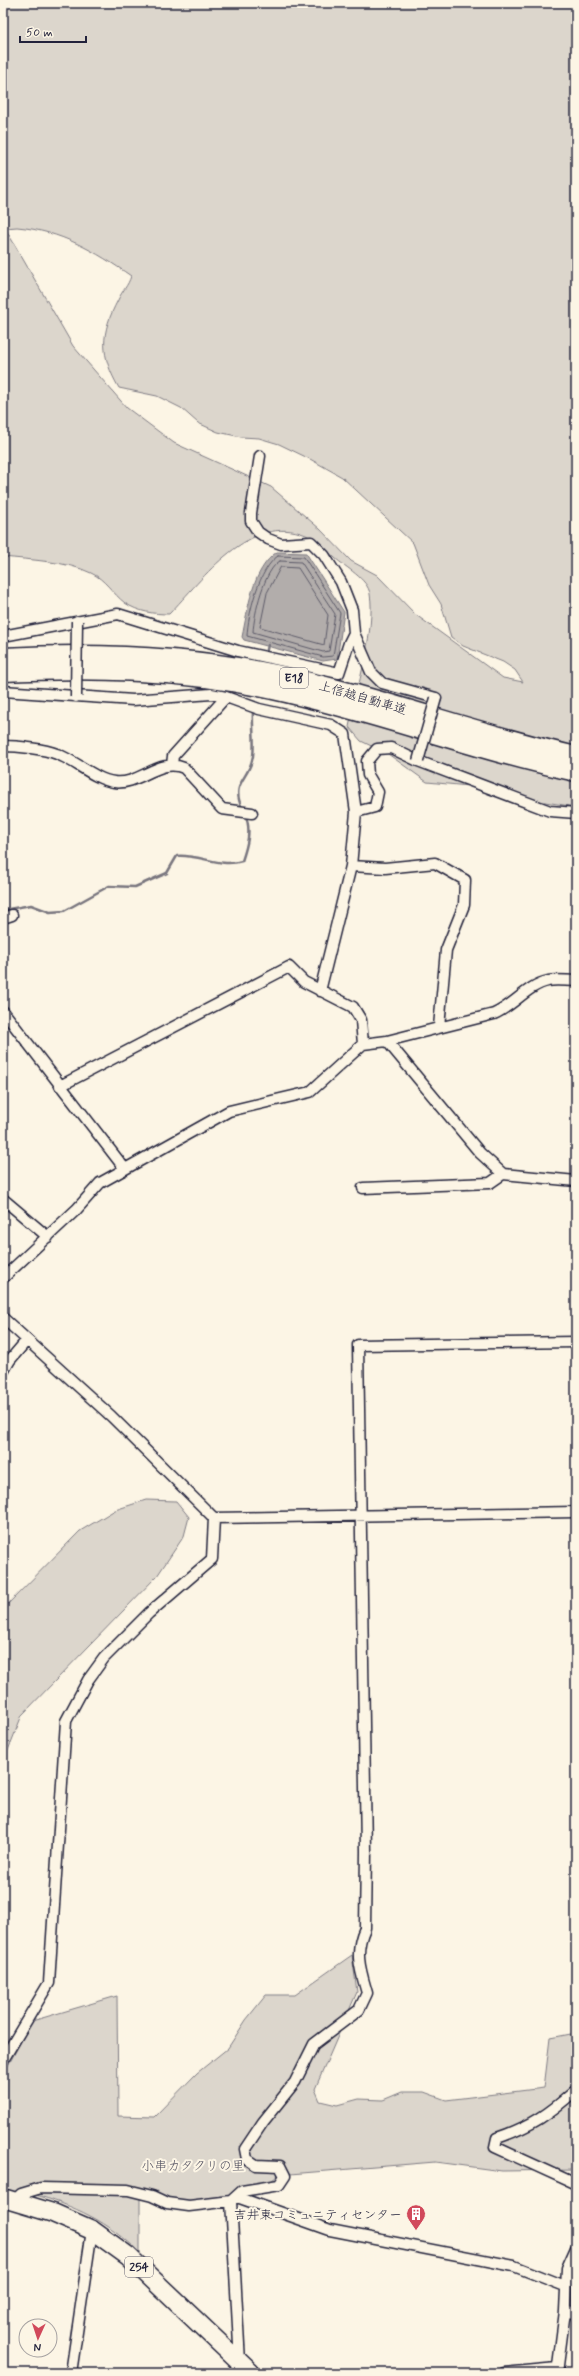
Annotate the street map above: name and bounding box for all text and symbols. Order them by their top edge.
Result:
scale bar [20,18,86,44]
text: 50 m [26,25,53,41]
road number: E18 [280,668,308,688]
street label: 上信越自動車道 [316,678,409,719]
park label: 小串カタクリの里 [141,2158,245,2175]
building icon: 吉井東コミュニティセンター [405,2203,427,2231]
place label: 吉井東コミュニティセンター [234,2207,402,2224]
road number: 254 [125,2257,153,2277]
north arrow [18,2318,58,2358]
text: N [34,2340,42,2354]

